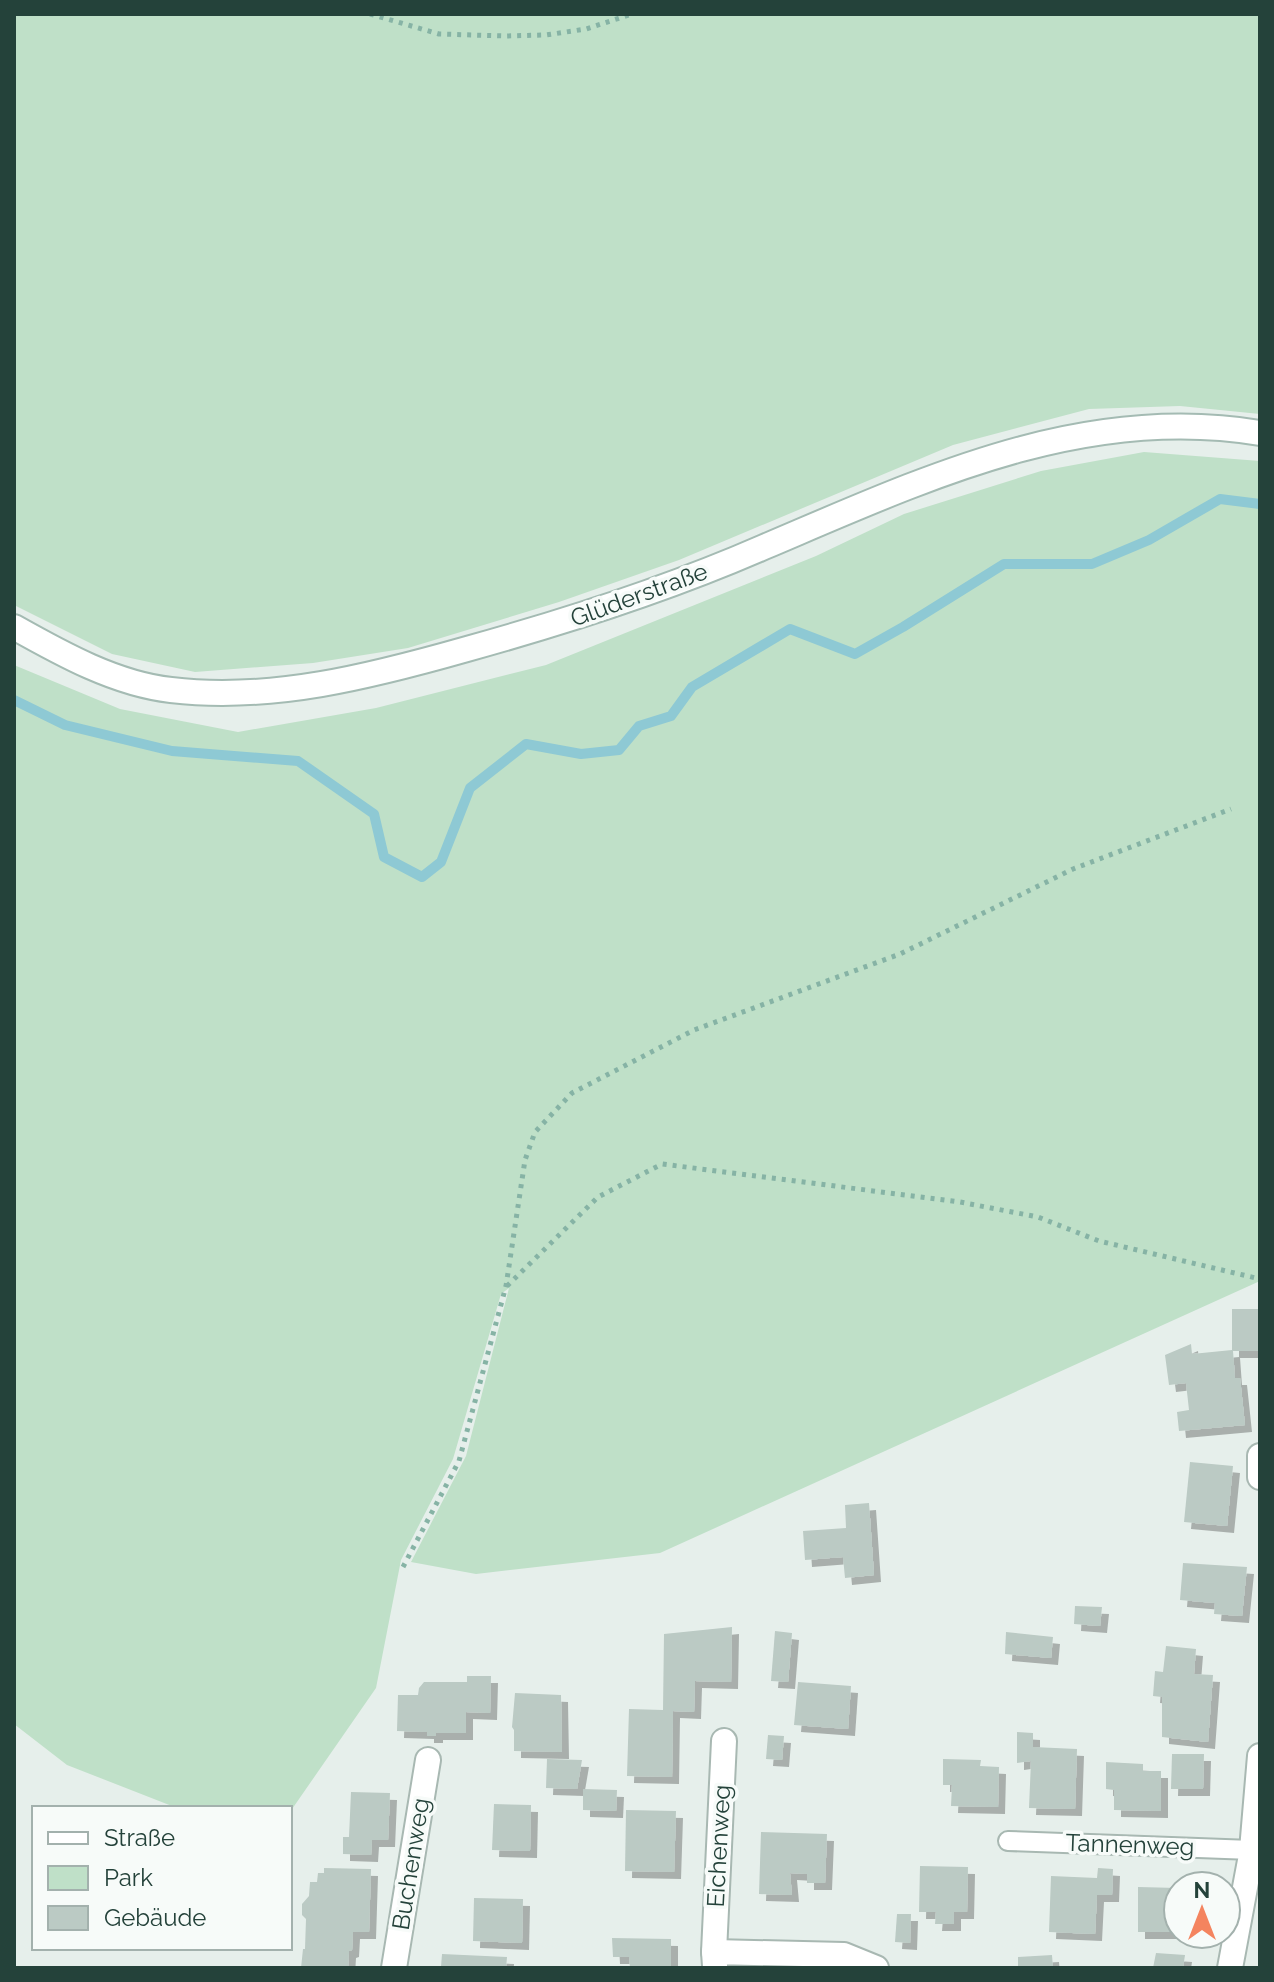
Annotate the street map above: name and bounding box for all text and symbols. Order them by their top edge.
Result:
street label: Glüderstraße [566,556,711,633]
street label: Eichenweg [701,1784,736,1908]
street label: Buchenweg [386,1796,435,1932]
legend [32,1806,292,1950]
text: Straße [104,1823,175,1852]
street label: Tannenweg [1065,1828,1195,1861]
text: Park [104,1863,153,1892]
north arrow [1162,1870,1242,1950]
text: N [1194,1877,1210,1903]
text: Gebäude [104,1903,206,1932]

